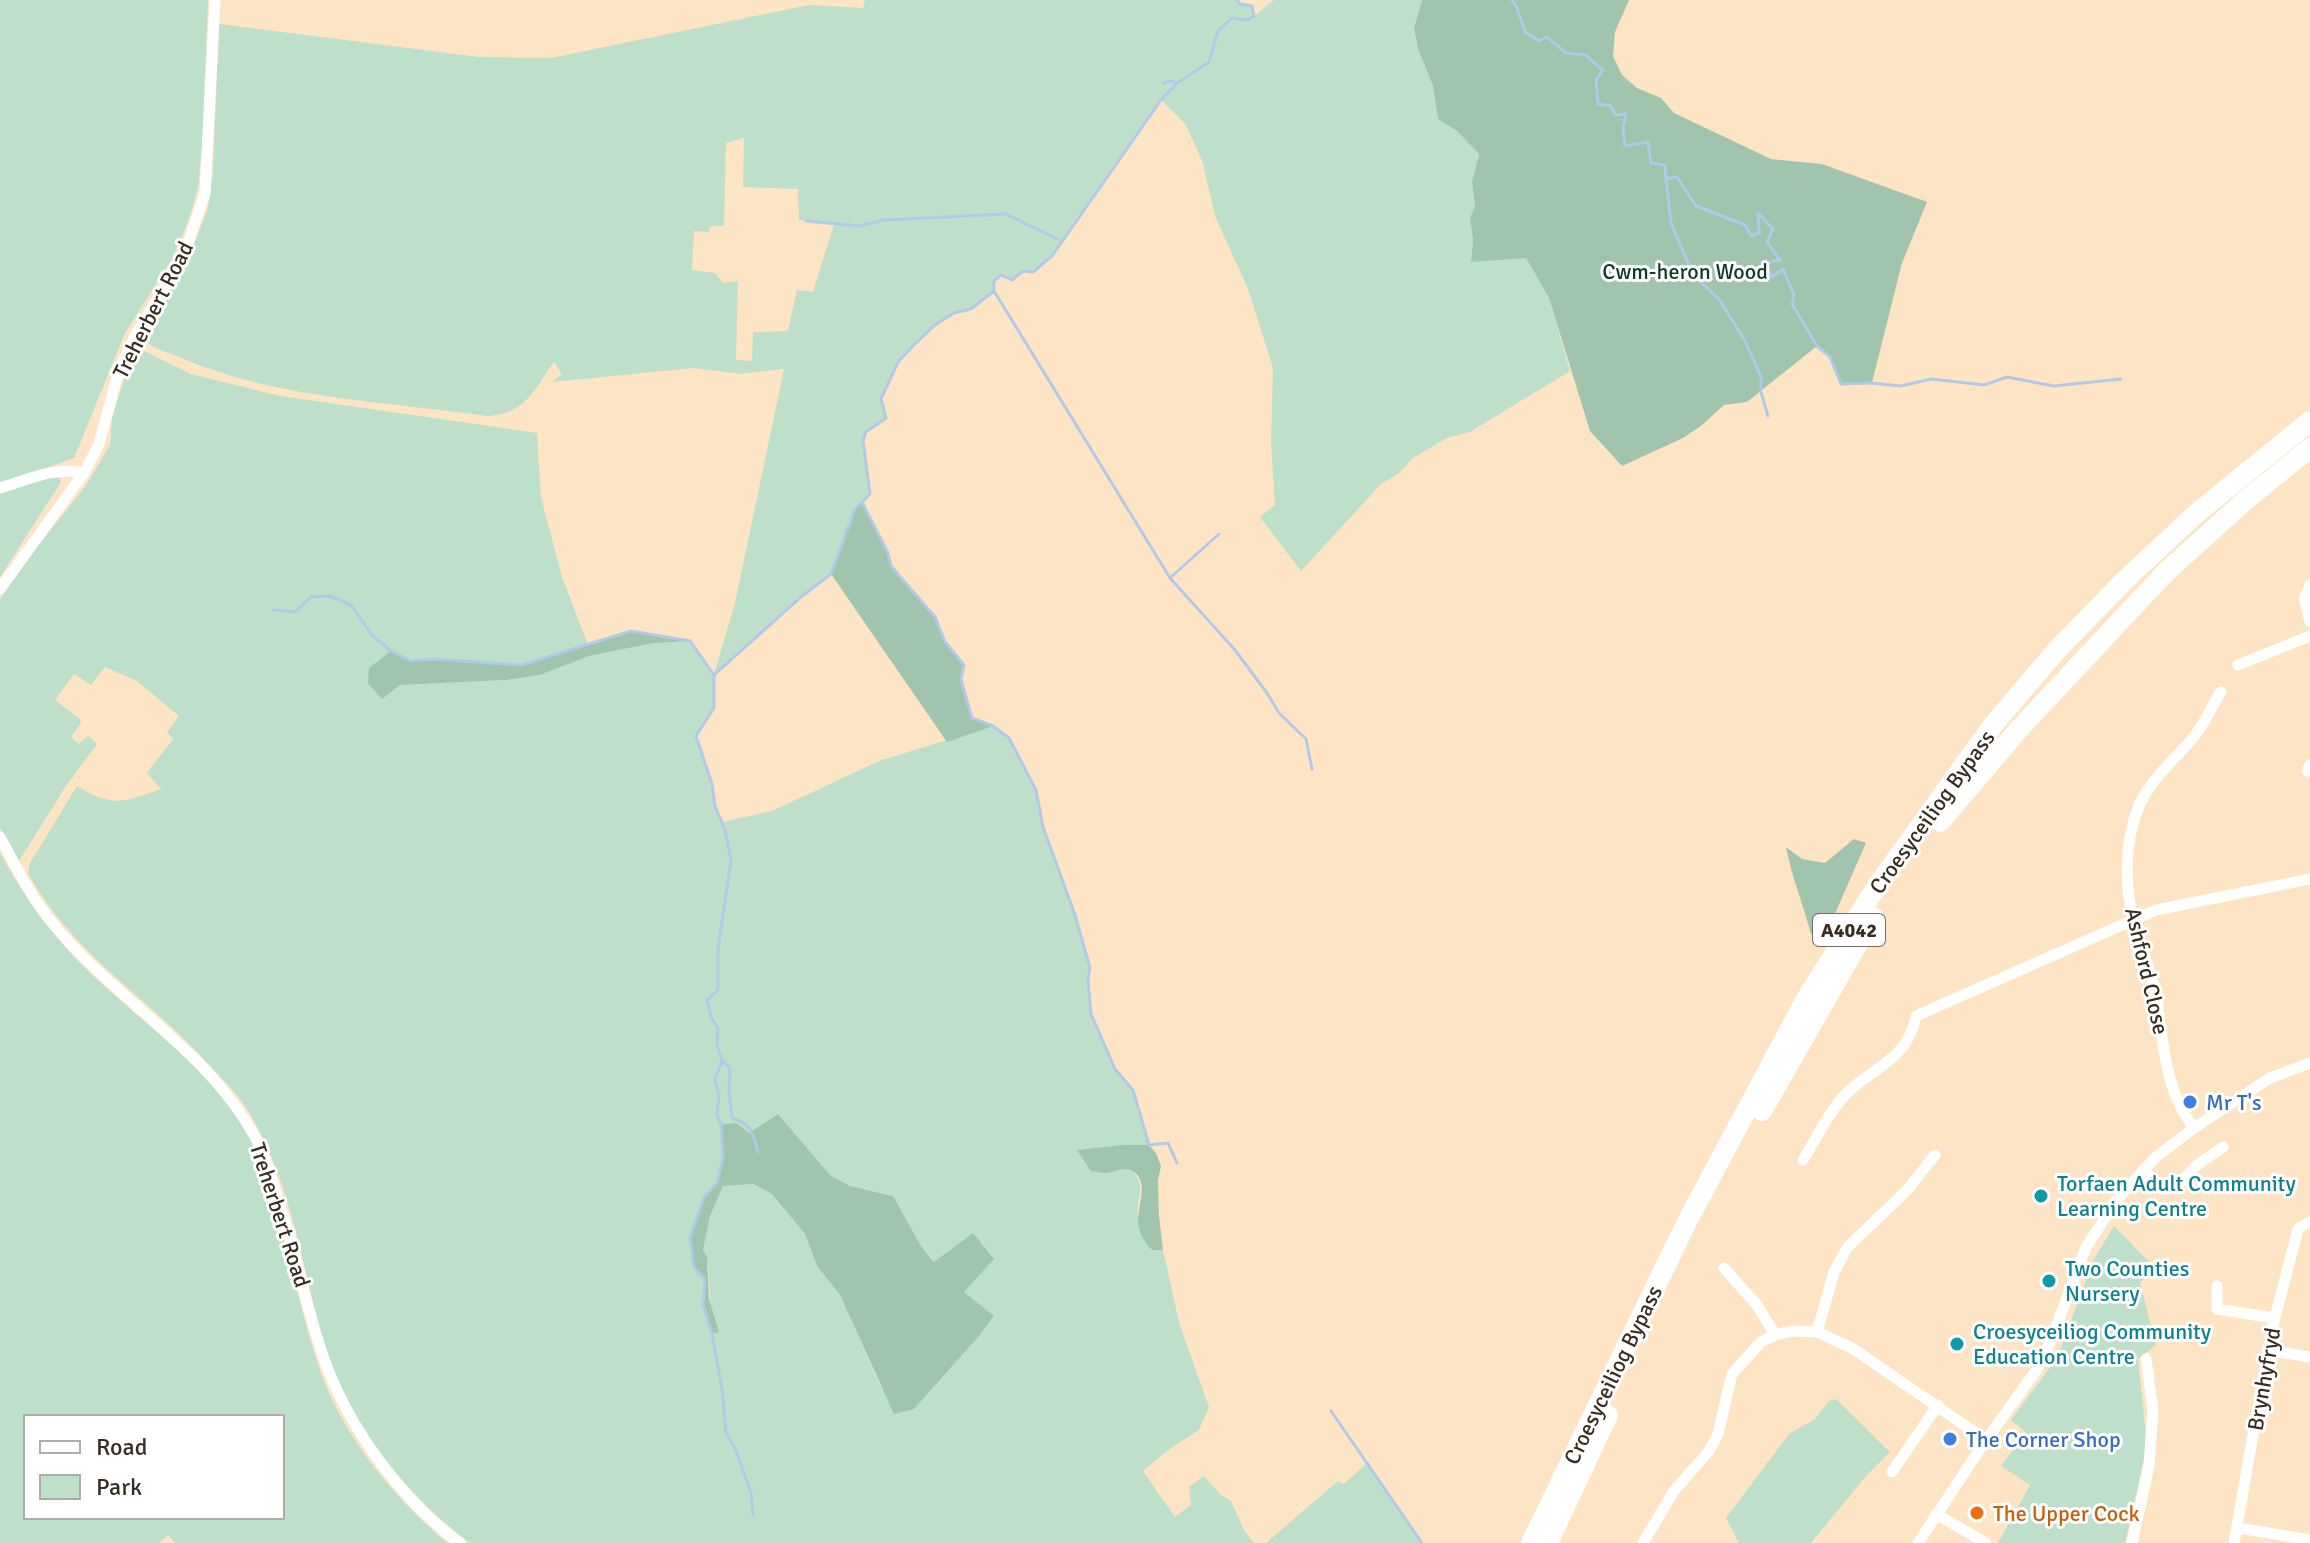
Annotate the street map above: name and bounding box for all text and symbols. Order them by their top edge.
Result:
street label: Treherbert Road [107,237,199,383]
park label: Cwm-heron Wood [1602,258,1768,285]
street label: Croesyceiliog Bypass [1864,725,2000,899]
street label: Ashford Close [2119,905,2175,1037]
road number: A4042 [1813,914,1885,946]
place label: Mr T's [2206,1089,2262,1116]
marker: Mr T's [2181,1093,2199,1111]
street label: Treherbert Road [244,1139,316,1291]
place label: Torfaen Adult Community Learning Centre [2057,1170,2296,1222]
marker: Torfaen Adult Community Learning Centre [2032,1187,2050,1205]
place label: Two Counties Nursery [2065,1255,2189,1307]
marker: Two Counties Nursery [2040,1272,2058,1290]
street label: Croesyceiliog Bypass [1558,1281,1668,1469]
place label: Croesyceiliog Community Education Centre [1973,1318,2212,1370]
street label: Brynhyfryd [2242,1325,2286,1433]
marker: Croesyceiliog Community Education Centre [1948,1335,1966,1353]
legend [24,1415,284,1519]
place label: The Corner Shop [1966,1426,2121,1453]
marker: The Corner Shop [1941,1430,1959,1448]
text: Road [96,1432,147,1462]
text: Park [96,1472,142,1502]
place label: The Upper Cock [1993,1500,2140,1527]
marker: The Upper Cock [1968,1504,1986,1522]

